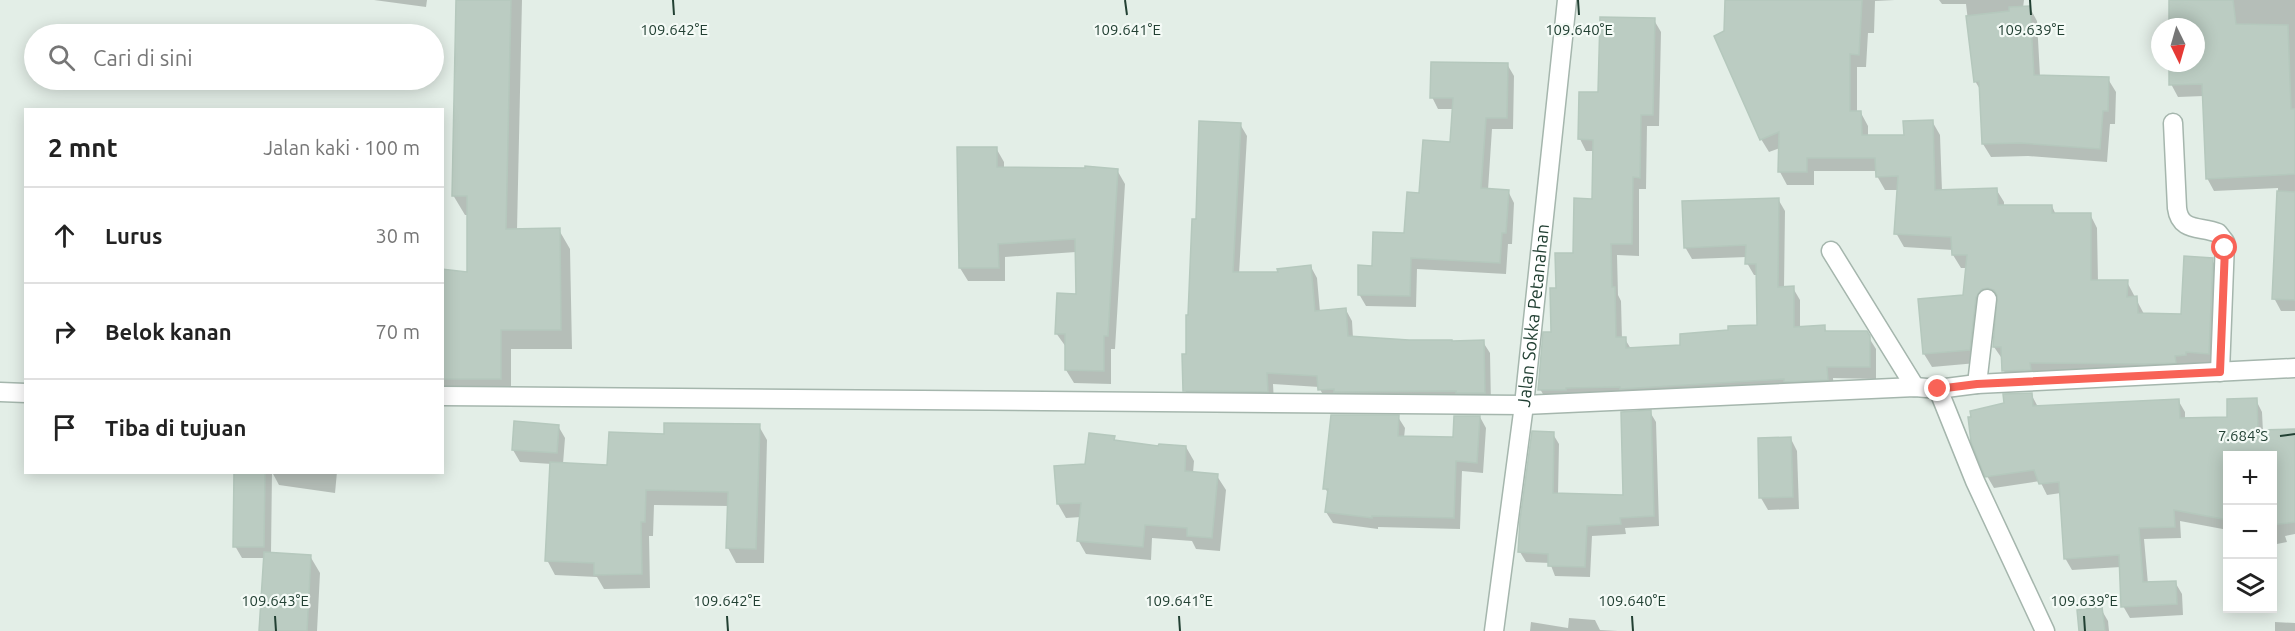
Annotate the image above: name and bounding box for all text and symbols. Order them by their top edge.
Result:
north arrow [2151,18,2205,72]
text: 109.642°E [640,21,708,38]
text: 109.641°E [1093,21,1161,38]
text: 109.640°E [1545,21,1613,38]
text: 109.639°E [1997,21,2065,38]
search box [24,24,444,90]
icon: search [45,41,78,74]
text: Cari di sini [93,45,193,70]
text: 2 mnt [48,133,118,162]
text: Jalan kaki · 100 m [263,136,420,159]
icon: ahead [48,219,81,252]
text: Lurus [105,223,162,248]
street label: Jalan Sokka Petanahan [1513,223,1552,408]
text: 30 m [376,224,420,247]
route start [2211,234,2237,260]
icon: right [48,315,81,348]
text: Belok kanan [105,319,232,344]
text: 70 m [376,320,420,343]
route end [1924,375,1950,401]
icon: arrive [48,411,81,444]
text: Tiba di tujuan [105,415,246,440]
text: 7.684°S [2218,427,2268,444]
map controls [2223,451,2277,613]
button: + [2223,451,2277,505]
button: − [2223,505,2277,559]
button: layers [2223,559,2277,613]
text: 109.643°E [241,592,309,609]
text: 109.642°E [693,592,761,609]
text: 109.641°E [1145,592,1213,609]
text: 109.640°E [1598,592,1666,609]
text: 109.639°E [2050,592,2118,609]

